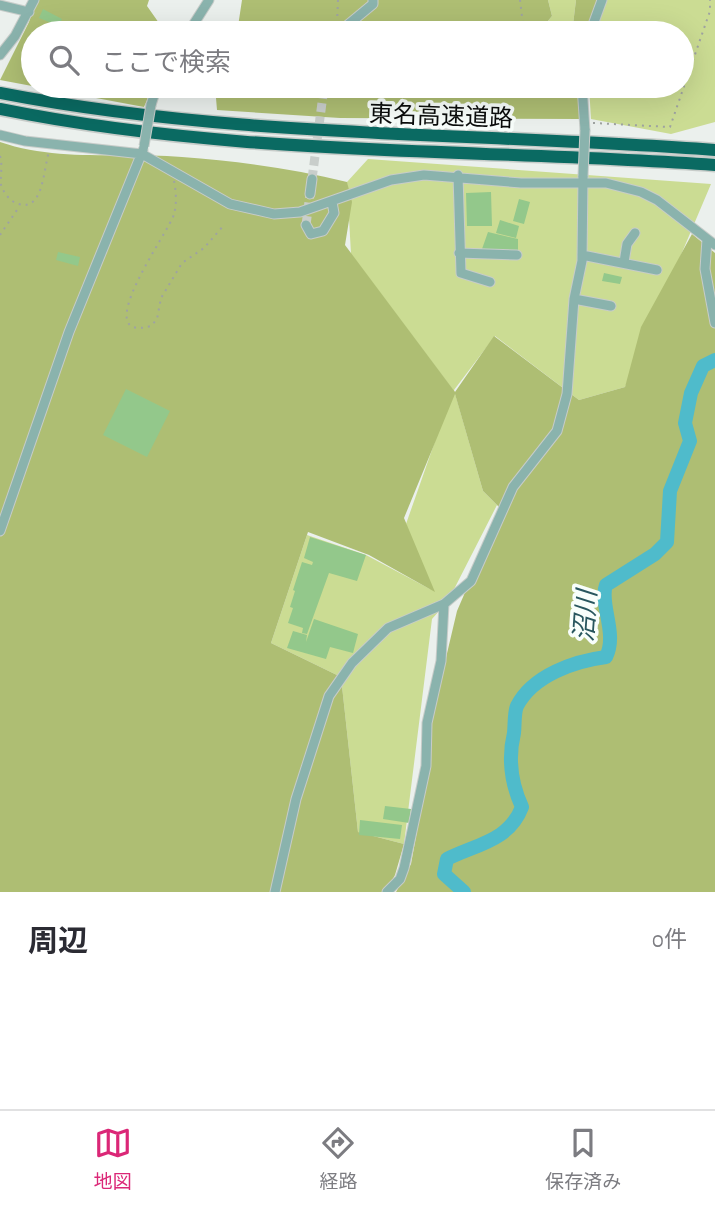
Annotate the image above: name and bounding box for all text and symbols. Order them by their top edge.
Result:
search box [21,21,694,98]
icon: search [45,41,83,79]
text: ここで検索 [101,50,231,76]
street label: 東名高速道路 [369,100,513,132]
water label: 沼川 [570,586,601,643]
text: 周辺 [28,927,88,957]
text: 0件 [652,929,687,952]
tab: 地図 [94,1124,132,1194]
tab: 経路 [319,1124,357,1194]
tab: 保存済み [545,1124,621,1194]

